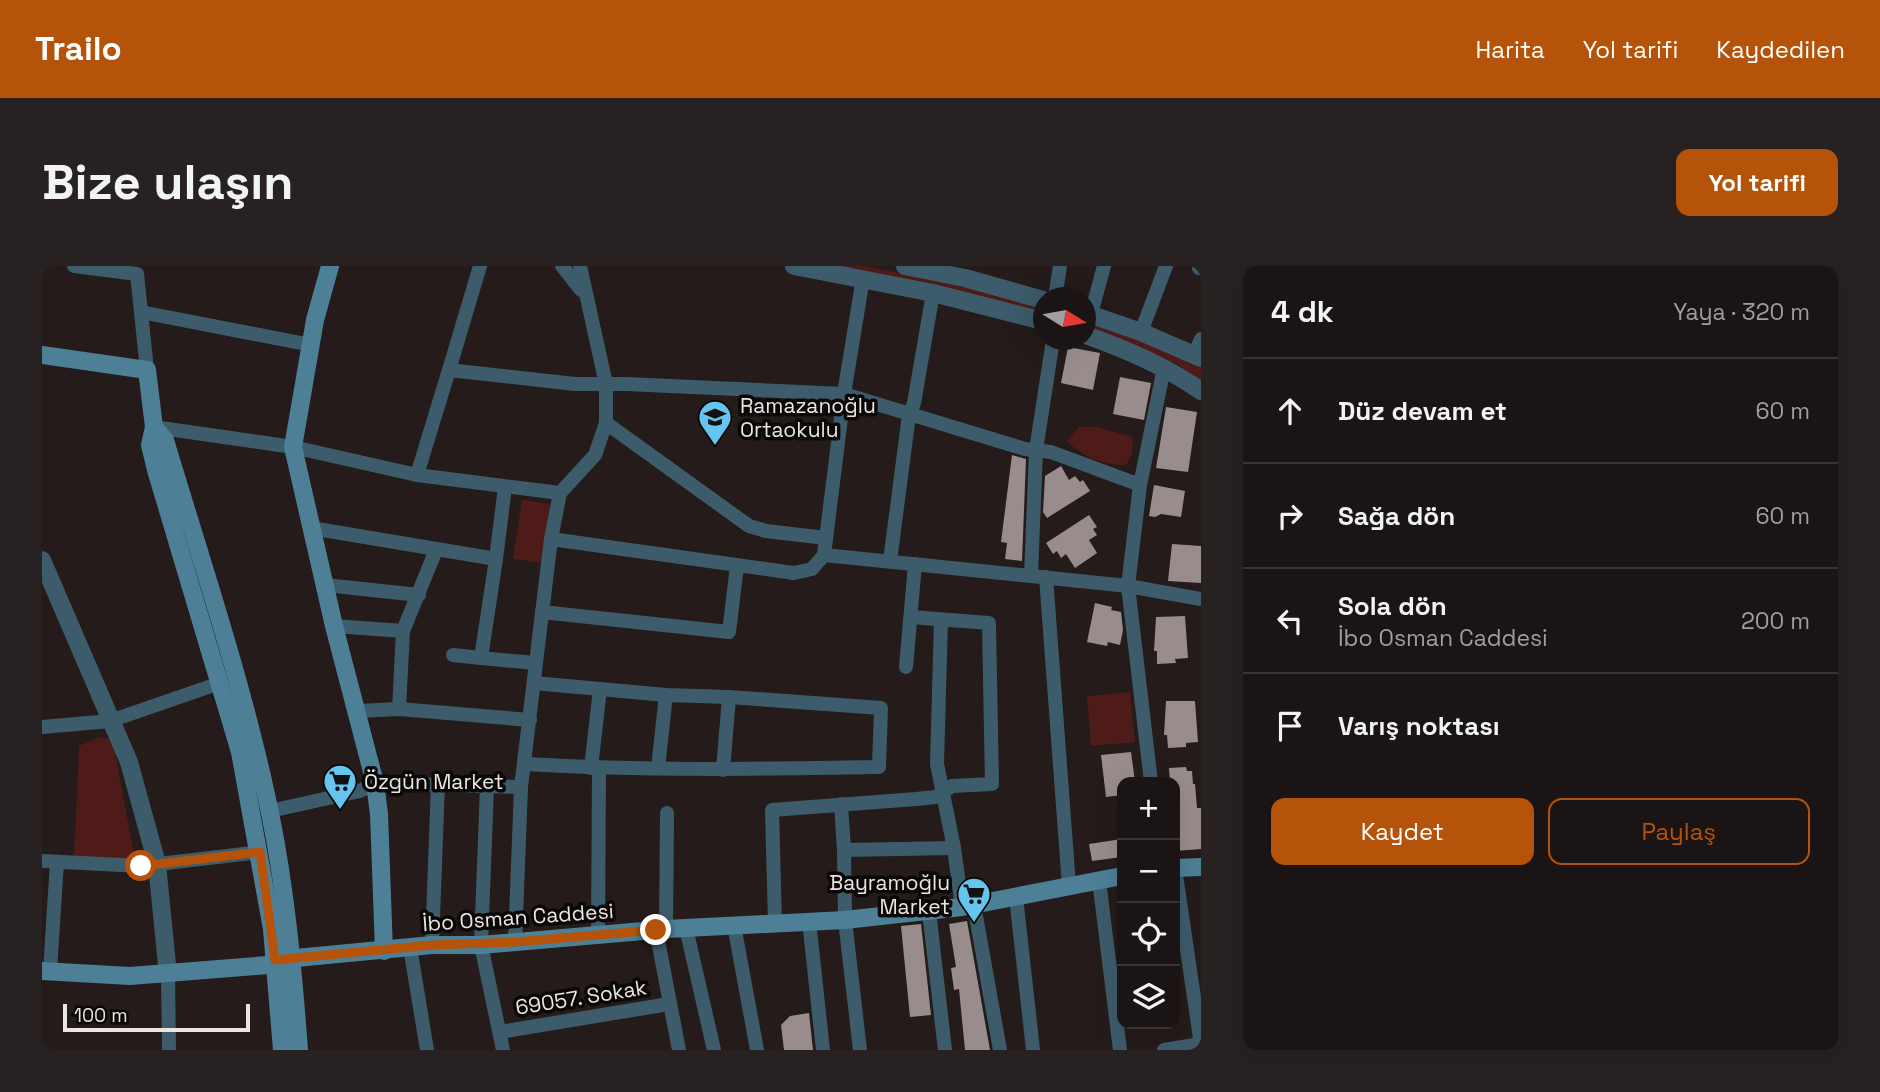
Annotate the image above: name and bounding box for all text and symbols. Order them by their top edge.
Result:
text: Trailo [35,28,122,70]
text: Harita [1475,34,1545,65]
text: Yol tarifi [1583,34,1678,65]
text: Kaydedilen [1716,34,1845,65]
button: Yol tarifi [1676,149,1838,216]
text: Bize ulaşın [42,151,294,213]
north arrow [1033,287,1096,350]
text: 4 dk [1271,292,1334,331]
text: Yaya · 320 m [1673,297,1810,327]
place label: Ramazanoğlu Ortaokulu [740,392,876,443]
icon: ahead [1271,392,1309,430]
text: Düz devam et [1338,394,1507,428]
text: 60 m [1755,396,1810,426]
school or university icon: Ramazanoğlu Ortaokulu [696,398,734,447]
icon: right [1271,497,1309,535]
text: Sağa dön [1338,499,1455,533]
text: 60 m [1755,501,1810,531]
text: Sola dön [1338,589,1447,623]
icon: left [1271,602,1309,640]
text: 200 m [1741,606,1810,636]
text: İbo Osman Caddesi [1338,623,1548,653]
icon: arrive [1271,707,1309,745]
text: Varış noktası [1338,709,1500,743]
supermarket icon: Özgün Market [321,762,359,811]
place label: Özgün Market [364,768,504,795]
map controls [1117,777,1180,1029]
button: + [1117,777,1180,840]
button: Kaydet [1271,798,1534,865]
button: Paylaş [1548,798,1810,865]
button: − [1117,840,1180,903]
route start [125,850,156,881]
place label: Bayramoğlu Market [829,869,950,920]
supermarket icon: Bayramoğlu Market [955,875,993,924]
street label: İbo Osman Caddesi [422,897,614,937]
button: locate [1117,903,1180,966]
route end [640,914,671,945]
button: layers [1117,966,1180,1029]
street label: 69057. Sokak [514,973,648,1021]
scale bar [63,1001,250,1033]
text: 100 m [74,1003,128,1028]

